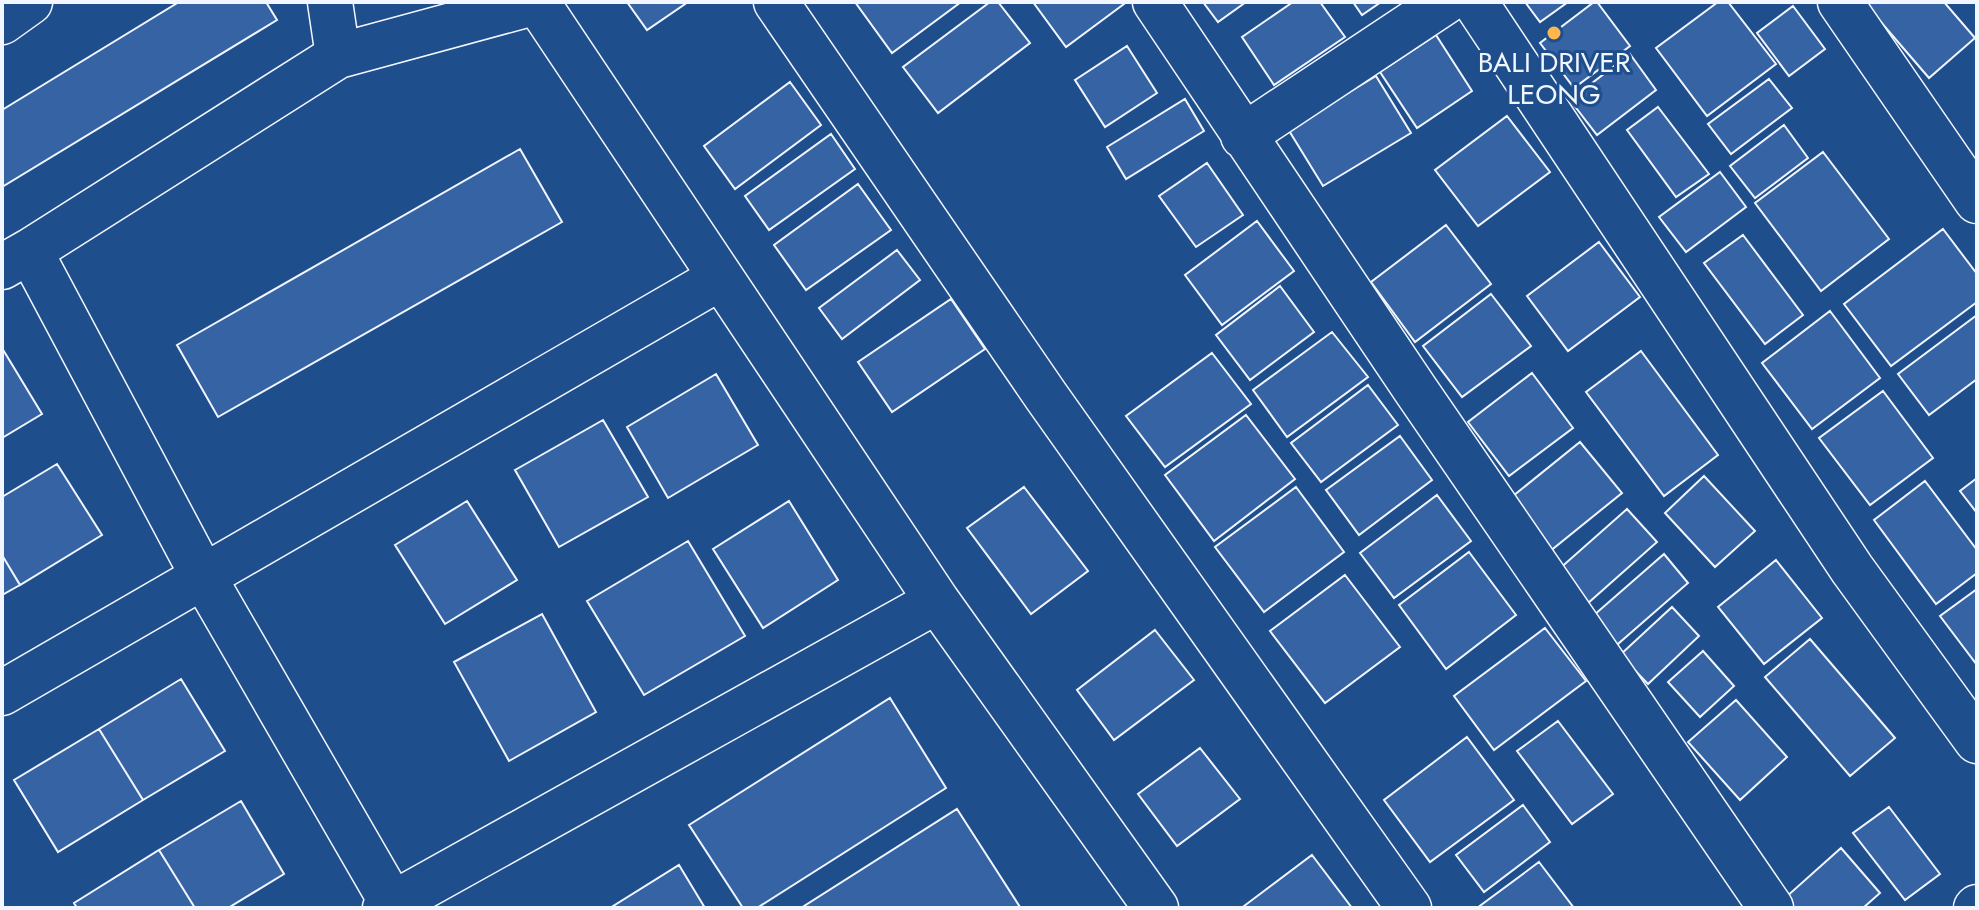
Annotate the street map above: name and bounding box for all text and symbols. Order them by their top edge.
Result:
marker: BALI DRIVER LEONG [1545,24,1563,42]
place label: BALI DRIVER LEONG [1478,42,1631,115]

